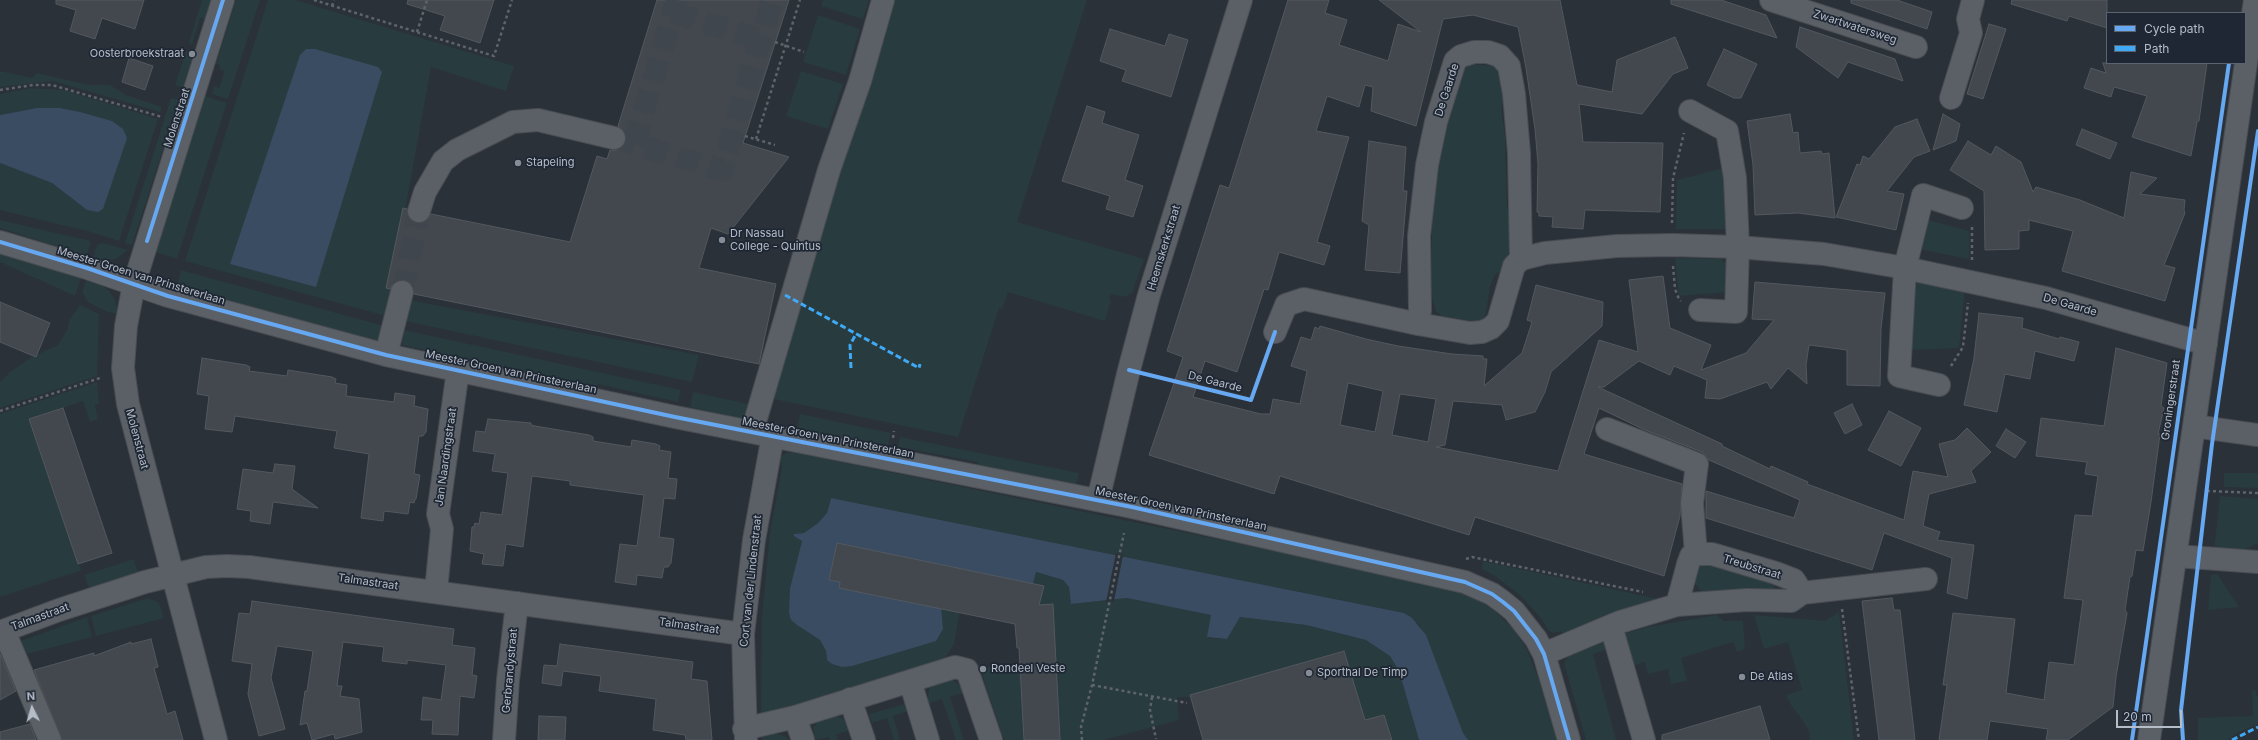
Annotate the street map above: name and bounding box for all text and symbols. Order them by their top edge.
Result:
street label: Zwartwatersweg [1812,7,1898,47]
legend [2106,12,2246,64]
text: Cycle path [2144,21,2205,36]
text: Path [2144,41,2169,56]
place label: Oosterbroekstraat [90,47,184,61]
marker: Oosterbroekstraat [187,49,197,59]
street label: De Gaarde [1432,62,1462,118]
street label: Molenstraat [161,87,193,149]
place label: Stapeling [526,156,575,170]
marker: Stapeling [513,158,523,168]
street label: Heemskerkstraat [1145,204,1183,292]
place label: Dr Nassau College - Quintus [730,227,821,253]
marker: Dr Nassau College - Quintus [717,235,727,245]
street label: Meester Groen van Prinstererlaan [55,244,227,308]
street label: De Gaarde [2042,291,2098,319]
street label: Meester Groen van Prinstererlaan [424,347,598,397]
street label: Groningerstraat [2159,359,2183,441]
street label: De Gaarde [1187,369,1243,395]
street label: Jan Naardingstraat [433,407,459,507]
street label: Molenstraat [123,408,151,470]
street label: Meester Groen van Prinstererlaan [741,415,915,461]
street label: Meester Groen van Prinstererlaan [1094,484,1268,534]
street label: Cort van der Lindenstraat [738,514,764,648]
street label: Treubstraat [1722,552,1782,582]
street label: Talmastraat [337,571,399,593]
street label: Talmastraat [9,600,71,634]
street label: Talmastraat [658,615,720,637]
street label: Gerbrandystraat [500,628,520,714]
place label: Rondeel Veste [991,662,1065,676]
marker: Rondeel Veste [978,664,988,674]
place label: Sporthal De Timp [1317,666,1407,680]
marker: Sporthal De Timp [1304,668,1314,678]
place label: De Atlas [1750,670,1793,684]
marker: De Atlas [1737,672,1747,682]
north arrow [12,688,52,728]
text: N [26,689,36,703]
scale bar [2118,702,2184,728]
text: 20 m [2123,709,2152,724]

